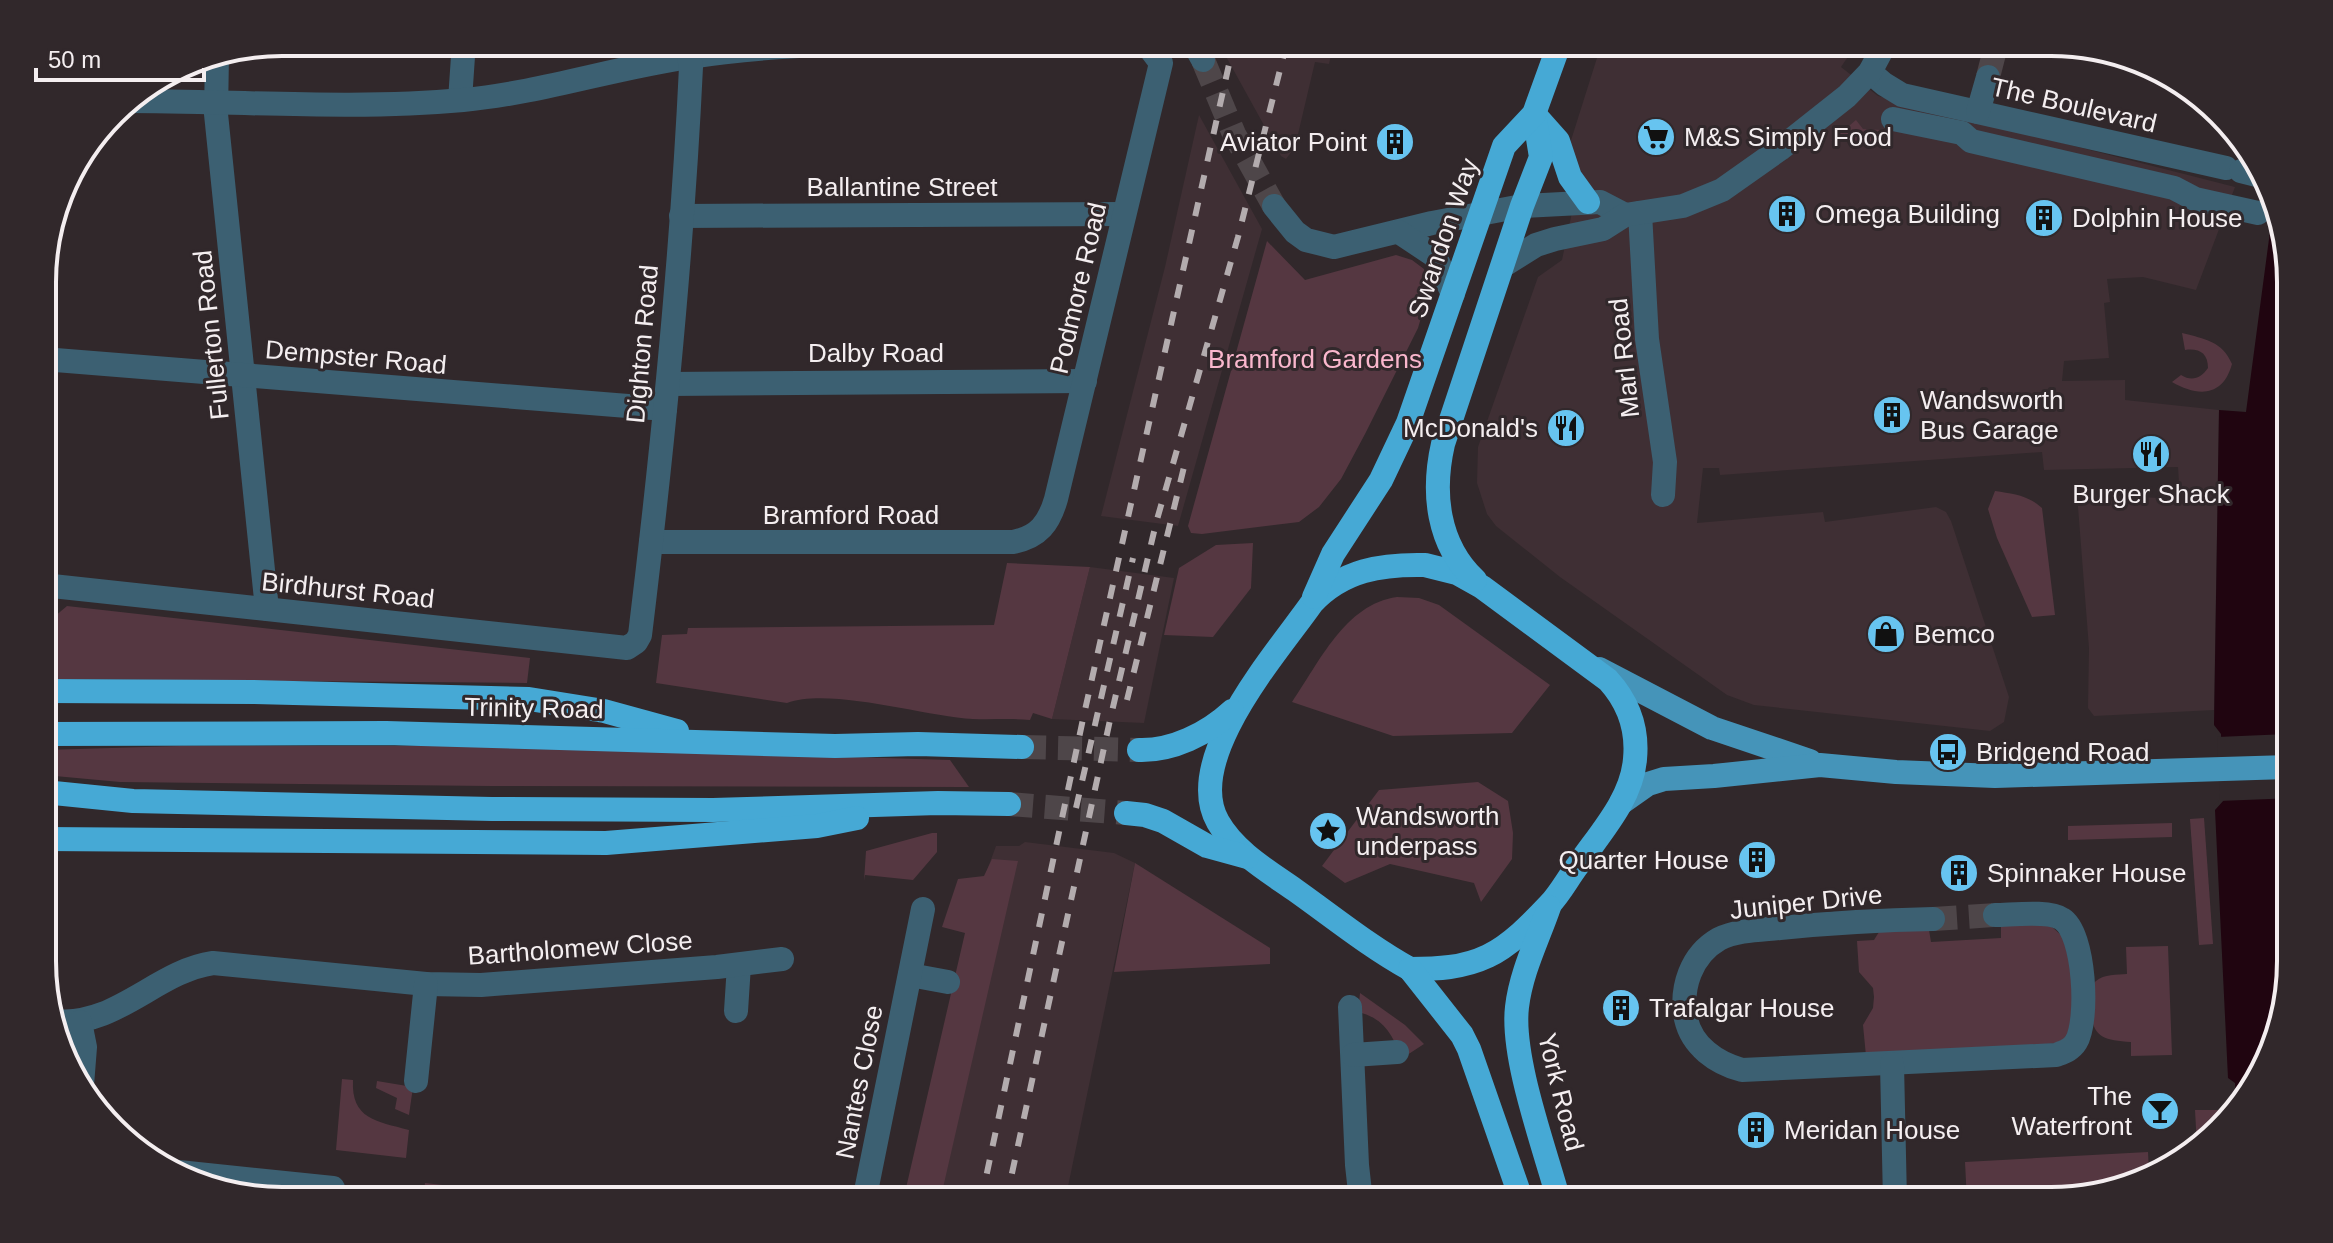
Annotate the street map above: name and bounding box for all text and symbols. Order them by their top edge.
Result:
scale bar [36,32,204,82]
text: 50 m [48,46,101,73]
street label: The Boulevard [1988,71,2160,139]
supermarket icon: M&S Simply Food [1635,116,1677,158]
building icon: Aviator Point [1374,121,1416,163]
place label: M&S Simply Food [1684,122,1892,152]
place label: Aviator Point [1220,127,1368,157]
street label: Swandon Way [1402,154,1484,322]
street label: Ballantine Street [807,172,998,202]
building icon: Omega Building [1766,193,1808,235]
building icon: Dolphin House [2023,197,2065,239]
street label: Podmore Road [1044,199,1112,377]
place label: Omega Building [1815,199,2000,229]
place label: Dolphin House [2072,203,2243,233]
street label: Fullerton Road [187,249,235,421]
street label: Dighton Road [620,263,664,425]
street label: Marl Road [1603,297,1645,419]
street label: Dempster Road [264,334,448,380]
street label: Dalby Road [808,338,944,368]
park label: Bramford Gardens [1208,344,1422,374]
place label: Wandsworth Bus Garage [1920,385,2064,445]
building icon: Wandsworth Bus Garage [1871,394,1913,436]
restaurant icon: McDonald's [1545,407,1587,449]
place label: McDonald's [1403,413,1538,443]
restaurant icon: Burger Shack [2130,433,2172,475]
place label: Burger Shack [2072,479,2231,509]
street label: Bramford Road [763,500,939,530]
street label: Birdhurst Road [260,566,436,614]
shop icon: Bemco [1865,613,1907,655]
place label: Bemco [1914,619,1995,649]
street label: Trinity Road [464,692,604,724]
bus stop icon: Bridgend Road [1927,731,1969,773]
place label: Bridgend Road [1976,737,2149,767]
place label: Wandsworth underpass [1356,801,1500,861]
place icon: Wandsworth underpass [1307,810,1349,852]
building icon: Quarter House [1736,839,1778,881]
place label: Quarter House [1558,845,1729,875]
building icon: Spinnaker House [1938,852,1980,894]
place label: Spinnaker House [1987,858,2186,888]
street label: Juniper Drive [1728,879,1884,925]
street label: Bartholomew Close [467,925,693,971]
building icon: Trafalgar House [1600,987,1642,1029]
place label: Trafalgar House [1649,993,1834,1023]
street label: Nantes Close [829,1003,889,1161]
street label: York Road [1532,1030,1590,1154]
place label: The Waterfront [2012,1081,2133,1141]
bar icon: The Waterfront [2139,1090,2181,1132]
building icon: Meridan House [1735,1109,1777,1151]
place label: Meridan House [1784,1115,1960,1145]

